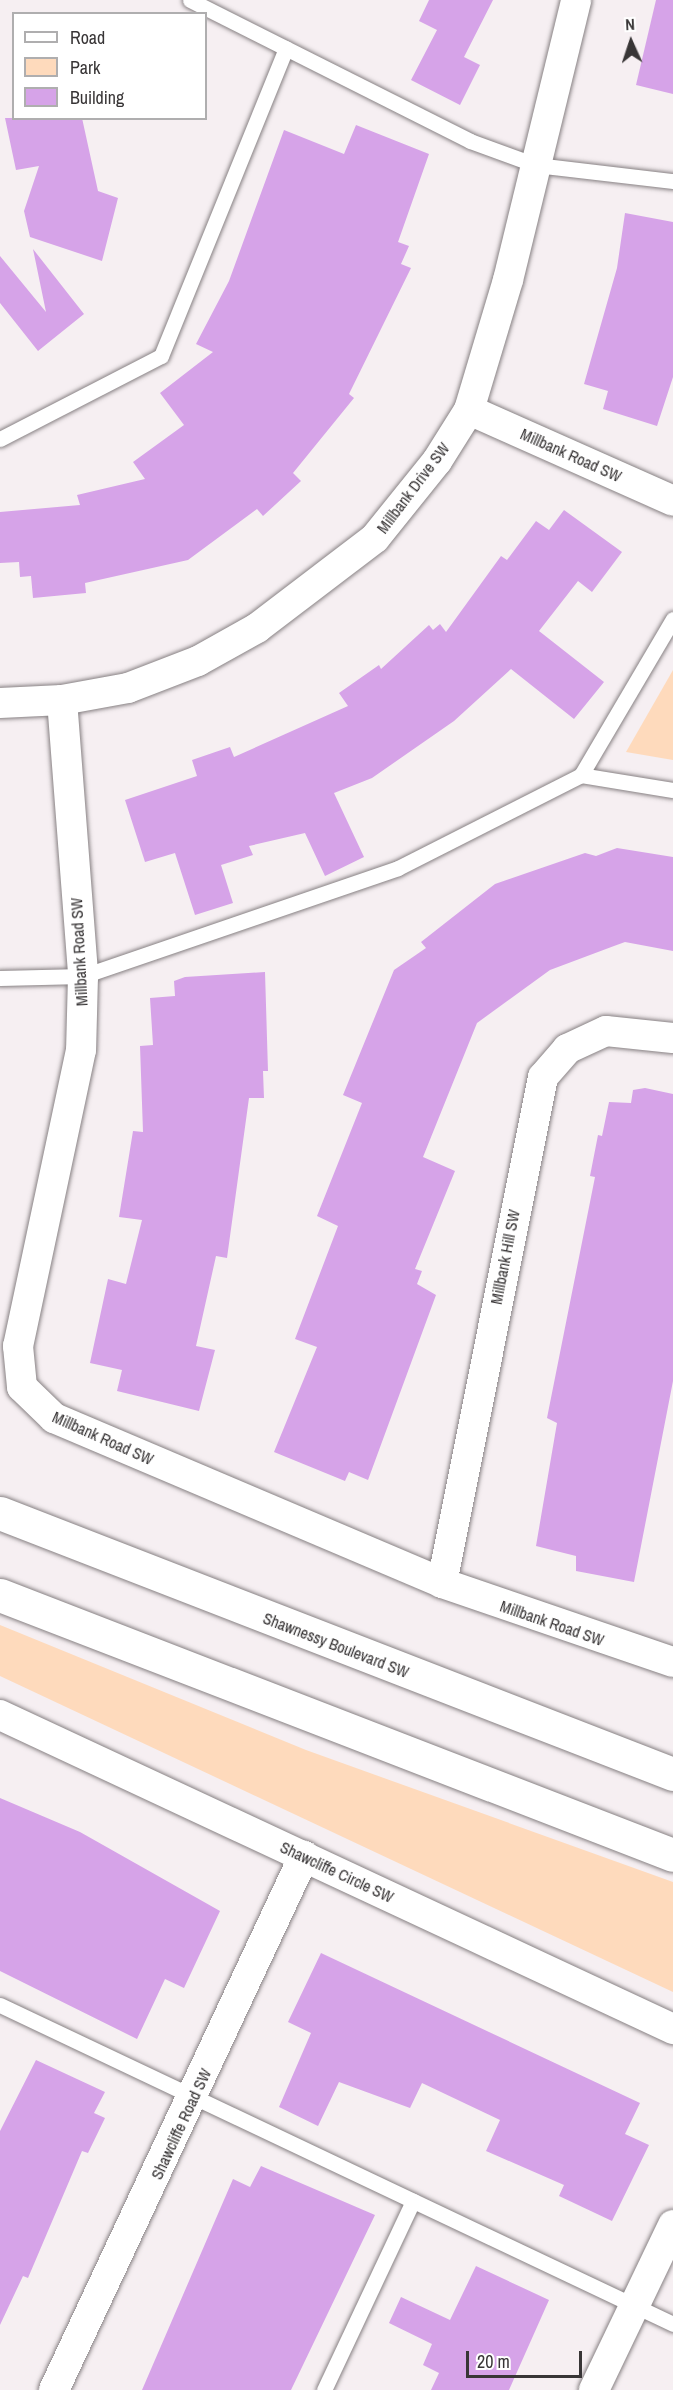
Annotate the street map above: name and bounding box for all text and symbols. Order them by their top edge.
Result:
legend [12,12,207,120]
north arrow [601,12,661,72]
text: N [625,13,635,35]
text: Road [70,25,105,50]
text: Park [70,55,100,80]
text: Building [70,85,124,110]
street label: Millbank Road SW [517,424,625,486]
street label: Millbank Drive SW [373,439,453,537]
street label: Millbank Road SW [67,897,91,1007]
street label: Millbank Hill SW [486,1208,524,1306]
street label: Millbank Road SW [49,1407,157,1469]
street label: Millbank Road SW [498,1596,606,1650]
street label: Shawnessy Boulevard SW [260,1608,412,1682]
street label: Shawcliffe Circle SW [277,1837,397,1907]
street label: Shawcliffe Road SW [147,2066,215,2182]
scale bar [469,2339,584,2377]
text: 20 m [477,2349,510,2374]

